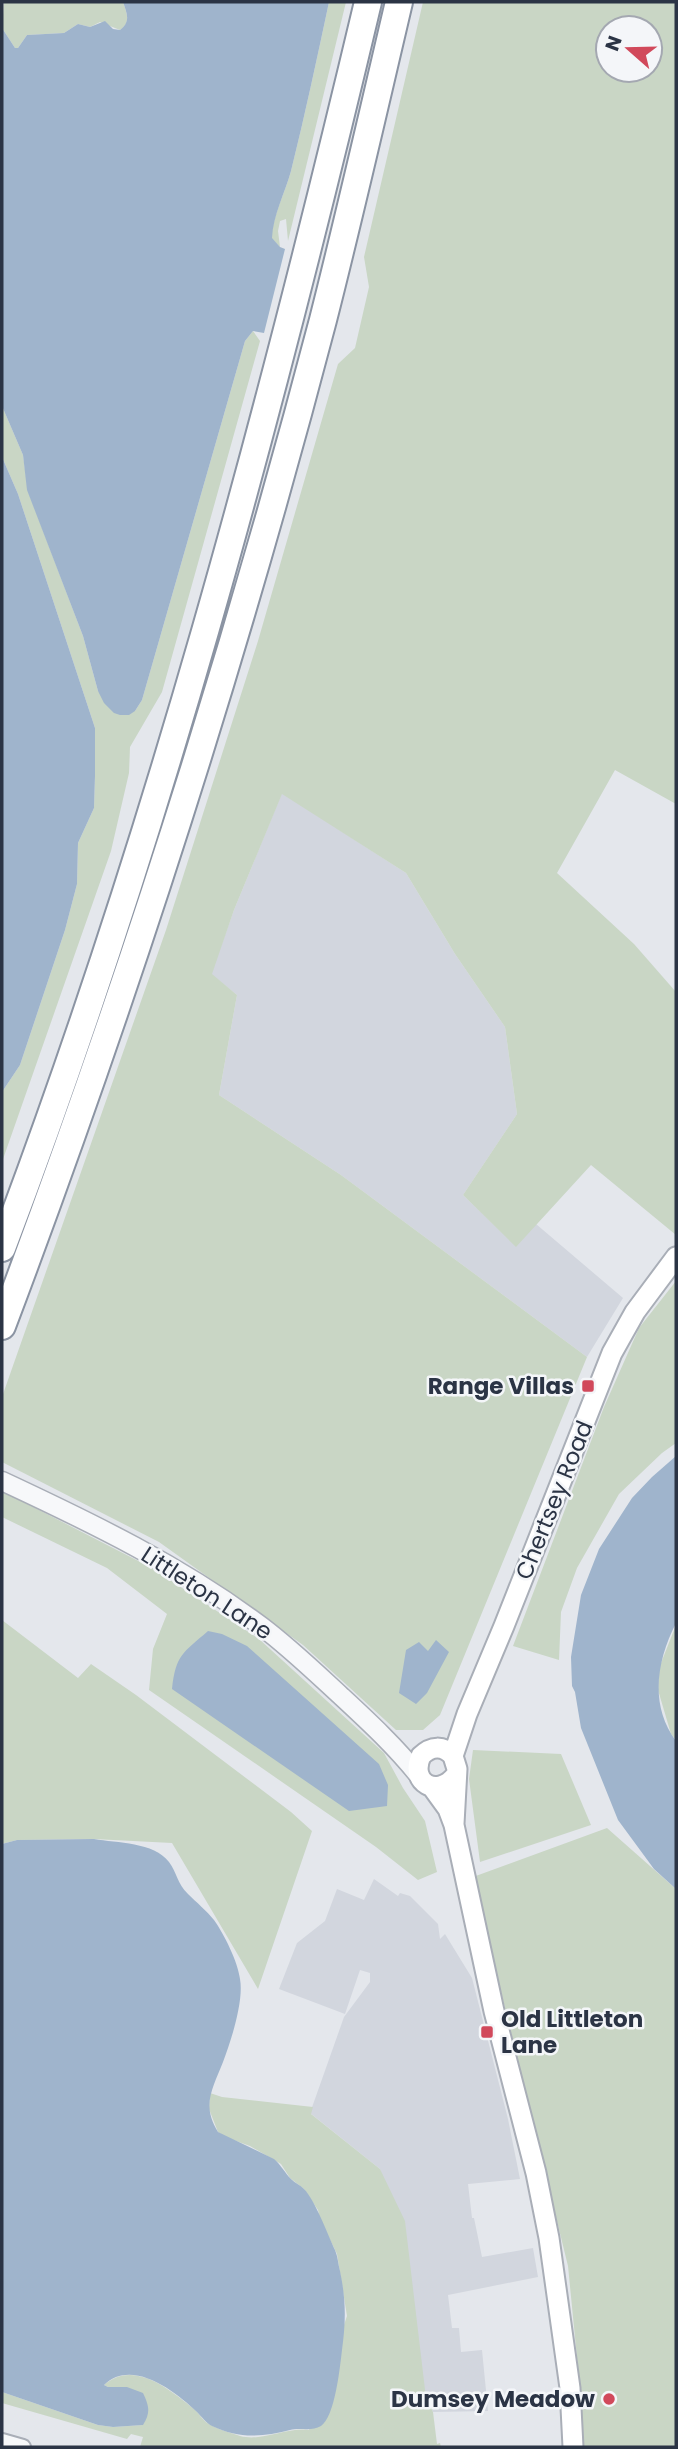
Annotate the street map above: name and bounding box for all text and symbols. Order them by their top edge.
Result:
north arrow [594,14,664,84]
text: N [598,32,629,55]
place label: Range Villas [428,1370,574,1402]
marker: Range Villas [580,1378,596,1394]
street label: Chertsey Road [508,1416,600,1584]
street label: Littleton Lane [135,1539,279,1647]
place label: Old Littleton Lane [501,2003,643,2061]
marker: Old Littleton Lane [479,2024,495,2040]
place label: Dumsey Meadow [391,2383,595,2415]
marker: Dumsey Meadow [601,2391,617,2407]

